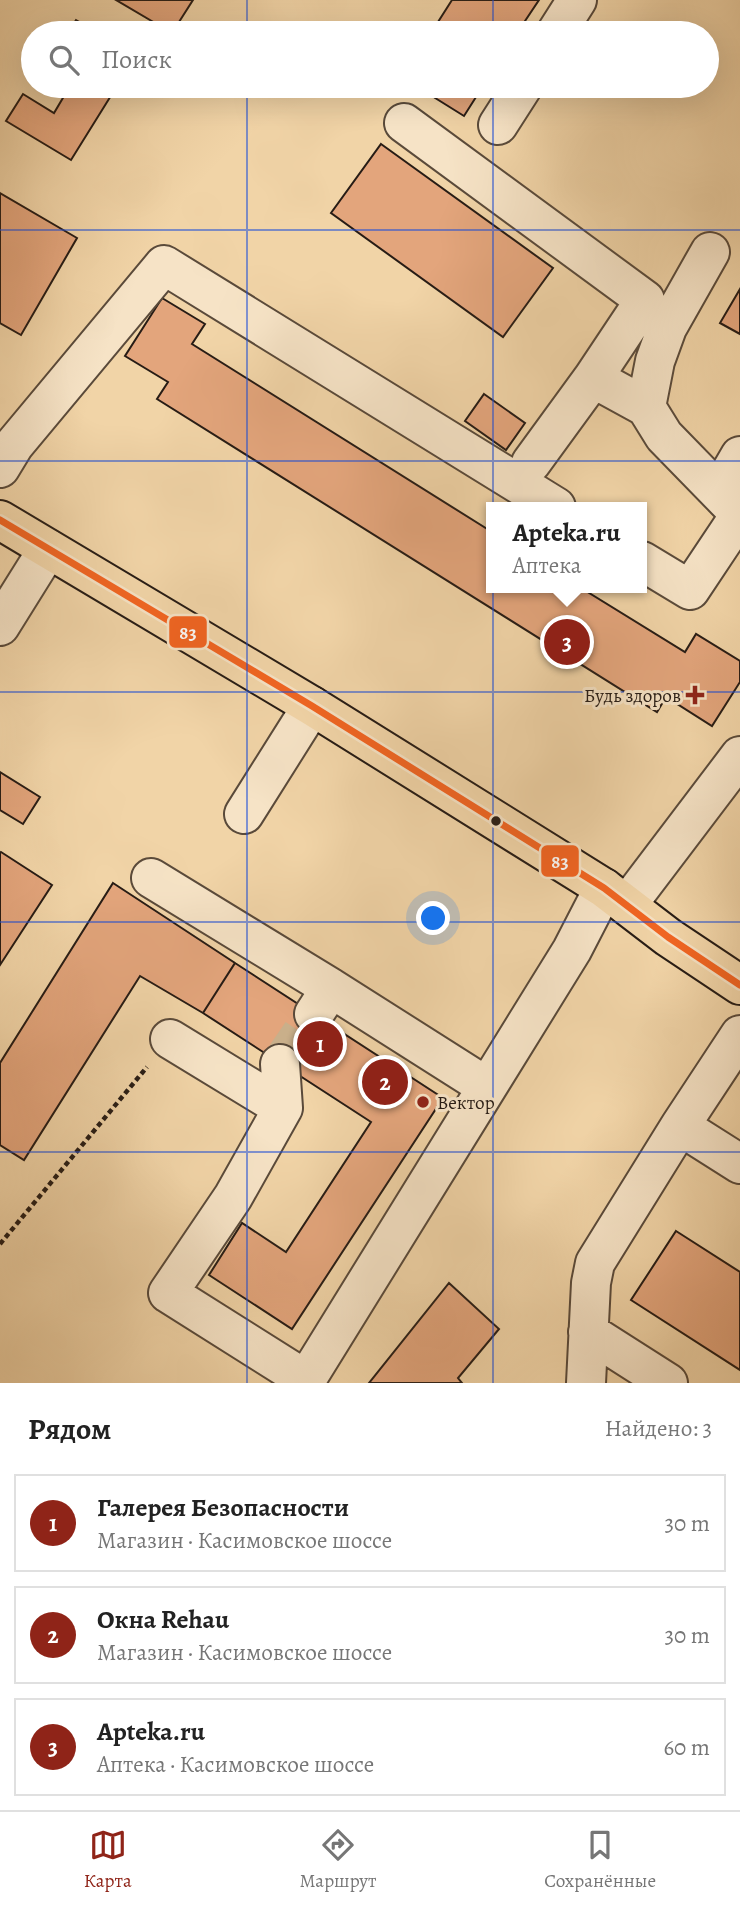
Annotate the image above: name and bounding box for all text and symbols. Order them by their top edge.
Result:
search box [21,21,719,98]
icon: search [45,41,83,79]
text: Поиск [101,42,172,77]
popup [486,502,647,593]
text: Apteka.ru [513,515,620,550]
text: Аптека [513,550,581,581]
line badge: 83 [168,615,208,649]
pin: 3 [544,616,590,668]
text: 83 [179,620,197,646]
place label: Будь здоров [584,683,681,709]
marker: Будь здоров [687,687,703,703]
unlabelled marker [489,814,503,828]
line badge: 83 [540,844,580,878]
text: 83 [551,849,569,875]
your location [416,901,450,935]
pin: 1 [297,1018,343,1070]
pin: 2 [362,1056,408,1108]
place label: Вектор [437,1090,495,1116]
marker: Вектор [415,1094,431,1110]
text: Рядом [28,1409,111,1449]
text: Найдено: 3 [605,1413,712,1444]
text: Галерея Безопасности [97,1490,349,1525]
text: 1 [49,1508,57,1539]
text: 30 m [664,1508,710,1539]
text: Магазин · Касимовское шоссе [97,1525,392,1556]
text: Окна Rehau [97,1602,229,1637]
text: 2 [47,1620,59,1651]
text: 30 m [664,1620,710,1651]
text: Магазин · Касимовское шоссе [97,1637,392,1668]
text: Apteka.ru [97,1714,205,1749]
text: 3 [48,1732,58,1763]
text: 60 m [663,1732,710,1763]
text: Аптека · Касимовское шоссе [97,1749,374,1780]
tab: Карта [84,1826,132,1894]
tab: Маршрут [299,1826,376,1894]
tab: Сохранённые [544,1826,656,1894]

